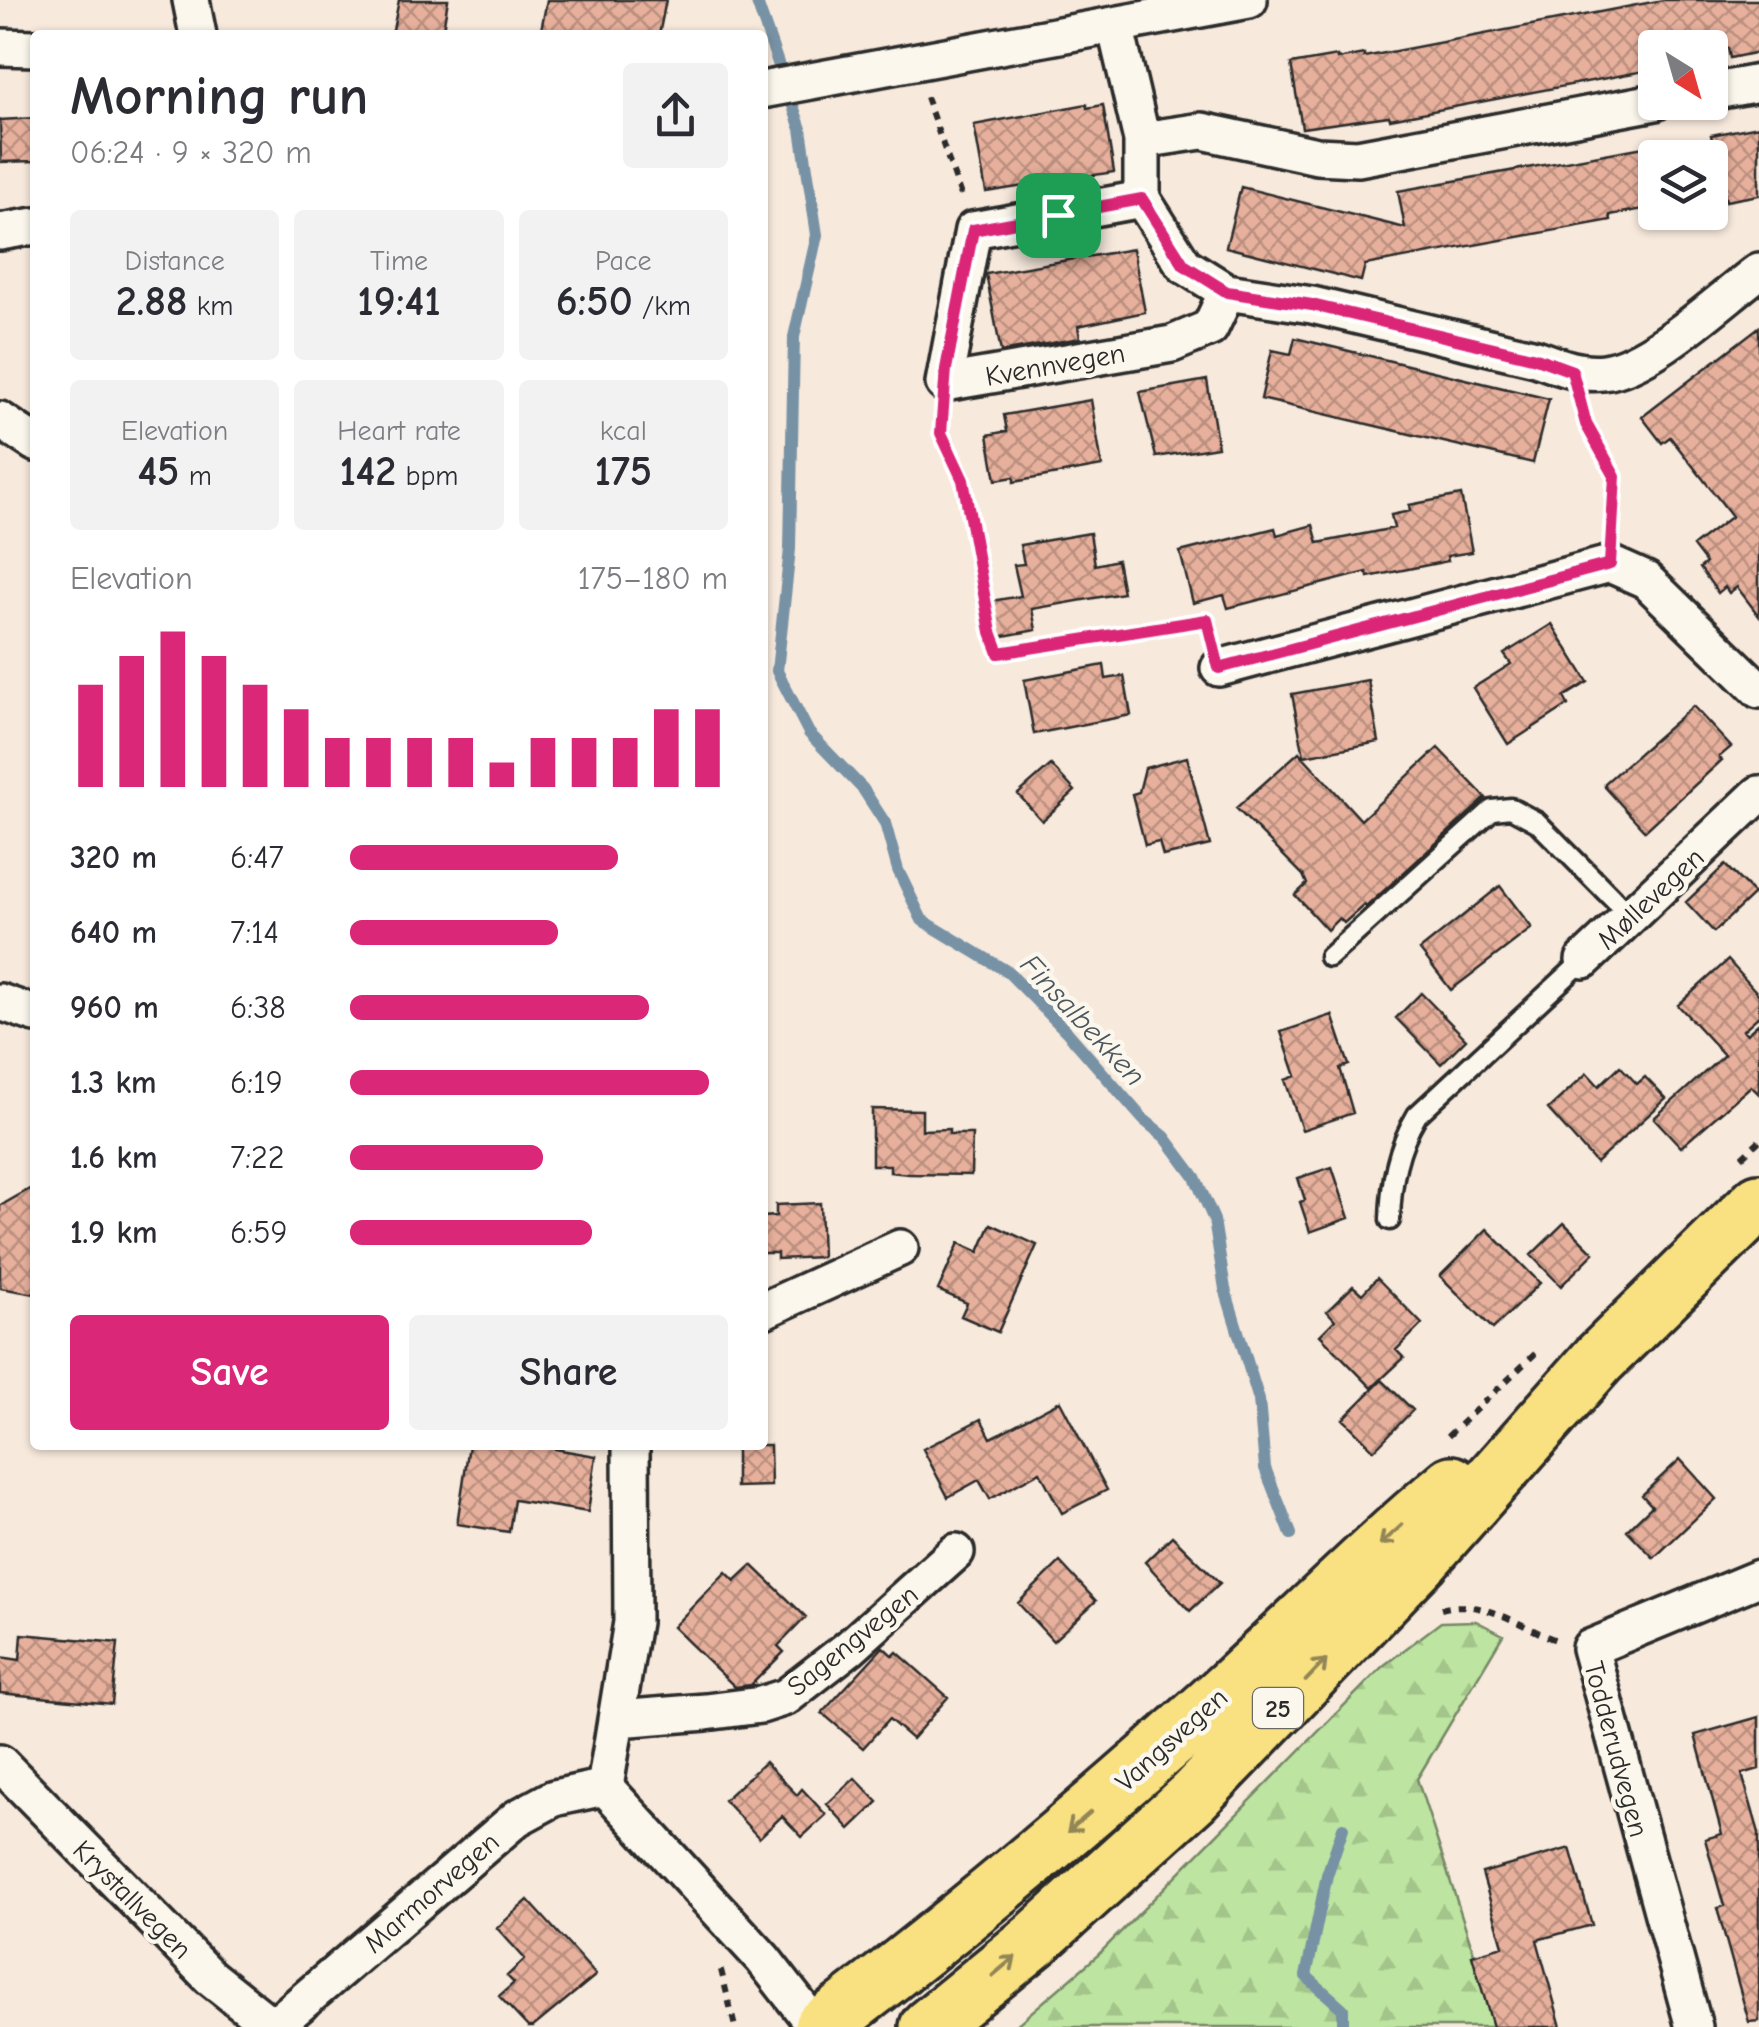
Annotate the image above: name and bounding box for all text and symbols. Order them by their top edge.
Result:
north arrow [1638,30,1728,120]
map controls [1638,30,1728,230]
button: share [623,63,728,168]
text: Morning run [70,64,368,128]
text: 06:24 · 9 × 320 m [70,134,312,171]
button: layers [1638,140,1728,230]
pin [1016,173,1101,258]
icon: arrive [1031,188,1086,243]
text: Distance [125,245,225,277]
text: Time [370,245,428,277]
text: Pace [595,245,652,277]
text: 2.88 [116,277,187,326]
text: 19:41 [357,277,441,326]
text: 6:50 [556,277,633,326]
text: km [187,290,233,322]
text: /km [633,290,691,322]
street label: Kvennvegen [983,337,1128,393]
text: Elevation [121,415,228,447]
text: Heart rate [337,415,461,447]
text: kcal [600,415,647,447]
text: 45 [137,447,179,496]
text: 142 [339,447,396,496]
text: 175 [594,447,652,496]
text: m [179,460,212,492]
text: bpm [396,460,459,492]
text: Elevation [70,560,193,597]
text: 175–180 m [578,560,728,597]
text: 320 m [70,839,157,876]
text: 6:47 [230,839,284,876]
street label: Møllevegen [1591,841,1711,956]
text: 640 m [70,914,157,951]
text: 7:14 [230,914,279,951]
water label: Finsalbekken [1013,947,1152,1093]
text: 960 m [70,989,159,1026]
text: 6:38 [230,989,286,1026]
text: 1.3 km [70,1064,157,1101]
text: 6:19 [230,1064,283,1101]
text: 1.6 km [70,1139,158,1176]
text: 7:22 [230,1139,284,1176]
text: 1.9 km [70,1214,158,1251]
text: 6:59 [230,1214,287,1251]
button: Save [70,1315,389,1430]
button: Share [409,1315,728,1430]
one-way arrow [1379,1523,1404,1546]
street label: Sagengvegen [781,1578,924,1703]
one-way arrow [1303,1658,1327,1682]
street label: Todderudvegen [1577,1658,1655,1840]
street label: Vangsvegen [1109,1681,1234,1798]
road number: 25 [1253,1688,1303,1728]
one-way arrow [1067,1810,1092,1833]
street label: Marmorvegen [358,1826,505,1960]
street label: Krystallvegen [66,1834,198,1966]
one-way arrow [991,1955,1017,1977]

